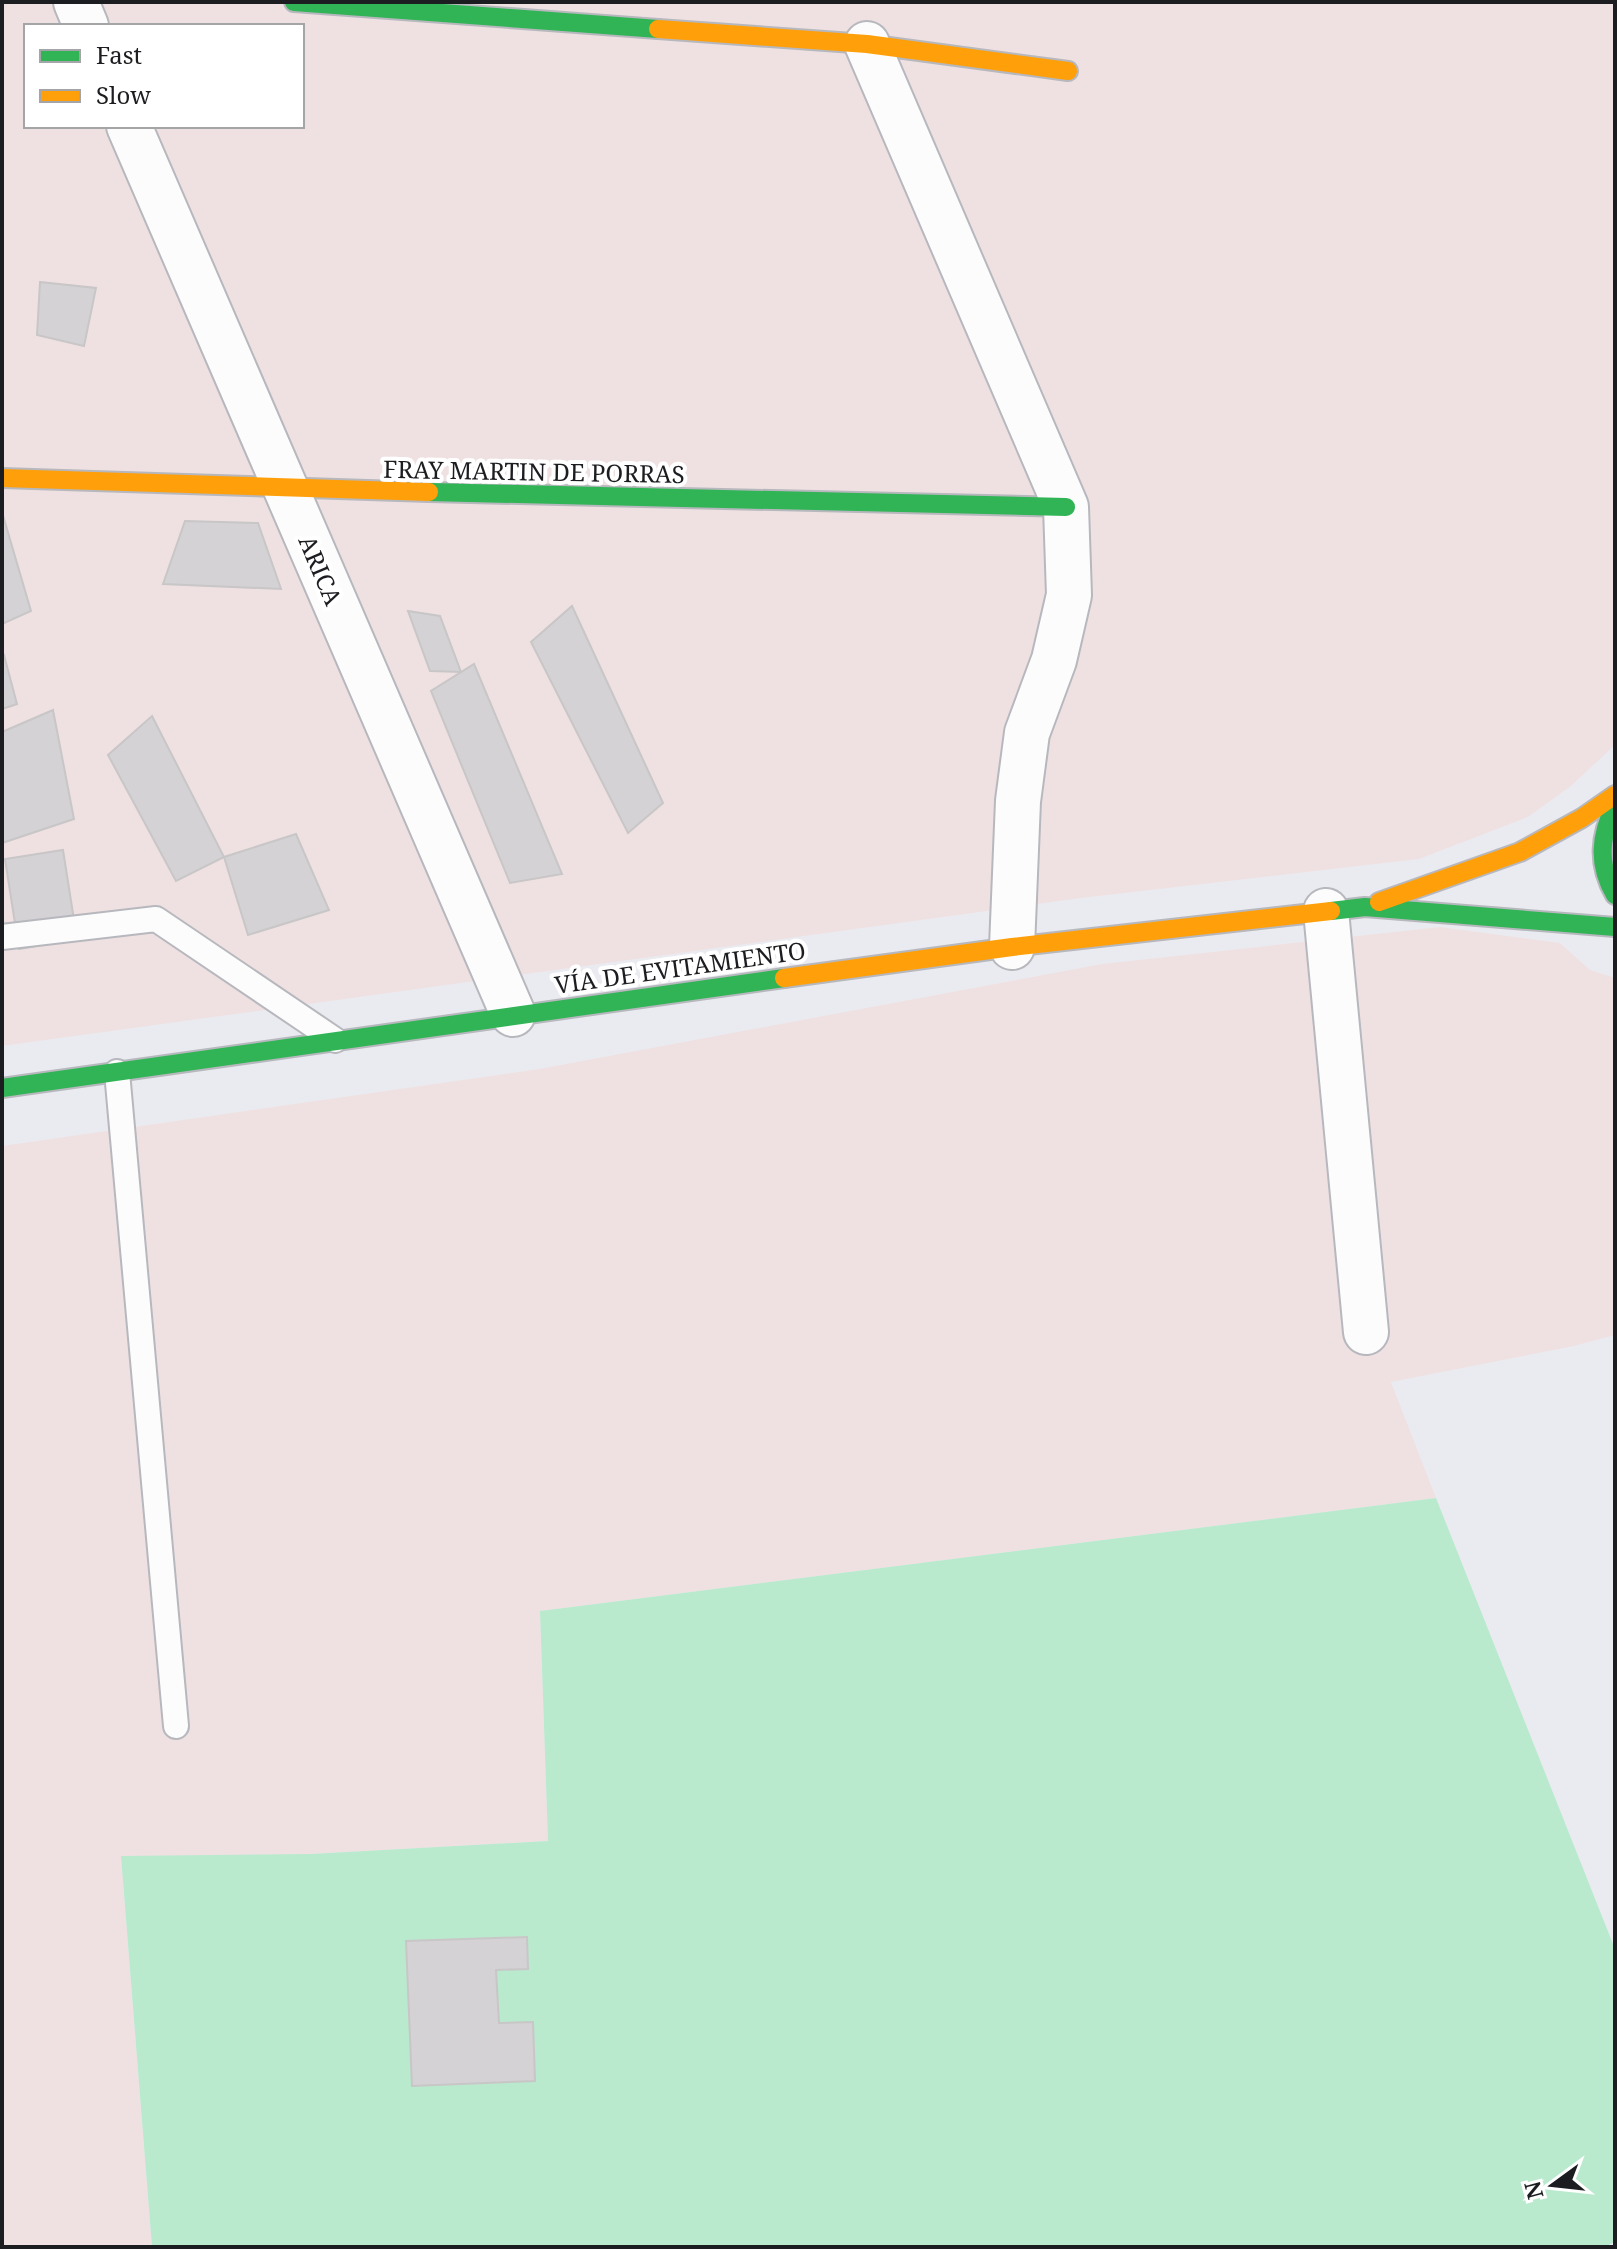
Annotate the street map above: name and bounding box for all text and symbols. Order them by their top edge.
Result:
legend [24,24,304,128]
text: Fast [96,38,142,71]
text: Slow [96,78,151,111]
street label: FRAY MARTIN DE PORRAS [383,452,685,490]
street label: ARICA [292,530,351,610]
street label: VÍA DE EVITAMIENTO [552,933,808,1001]
north arrow [1513,2145,1593,2225]
text: N [1516,2178,1549,2203]

